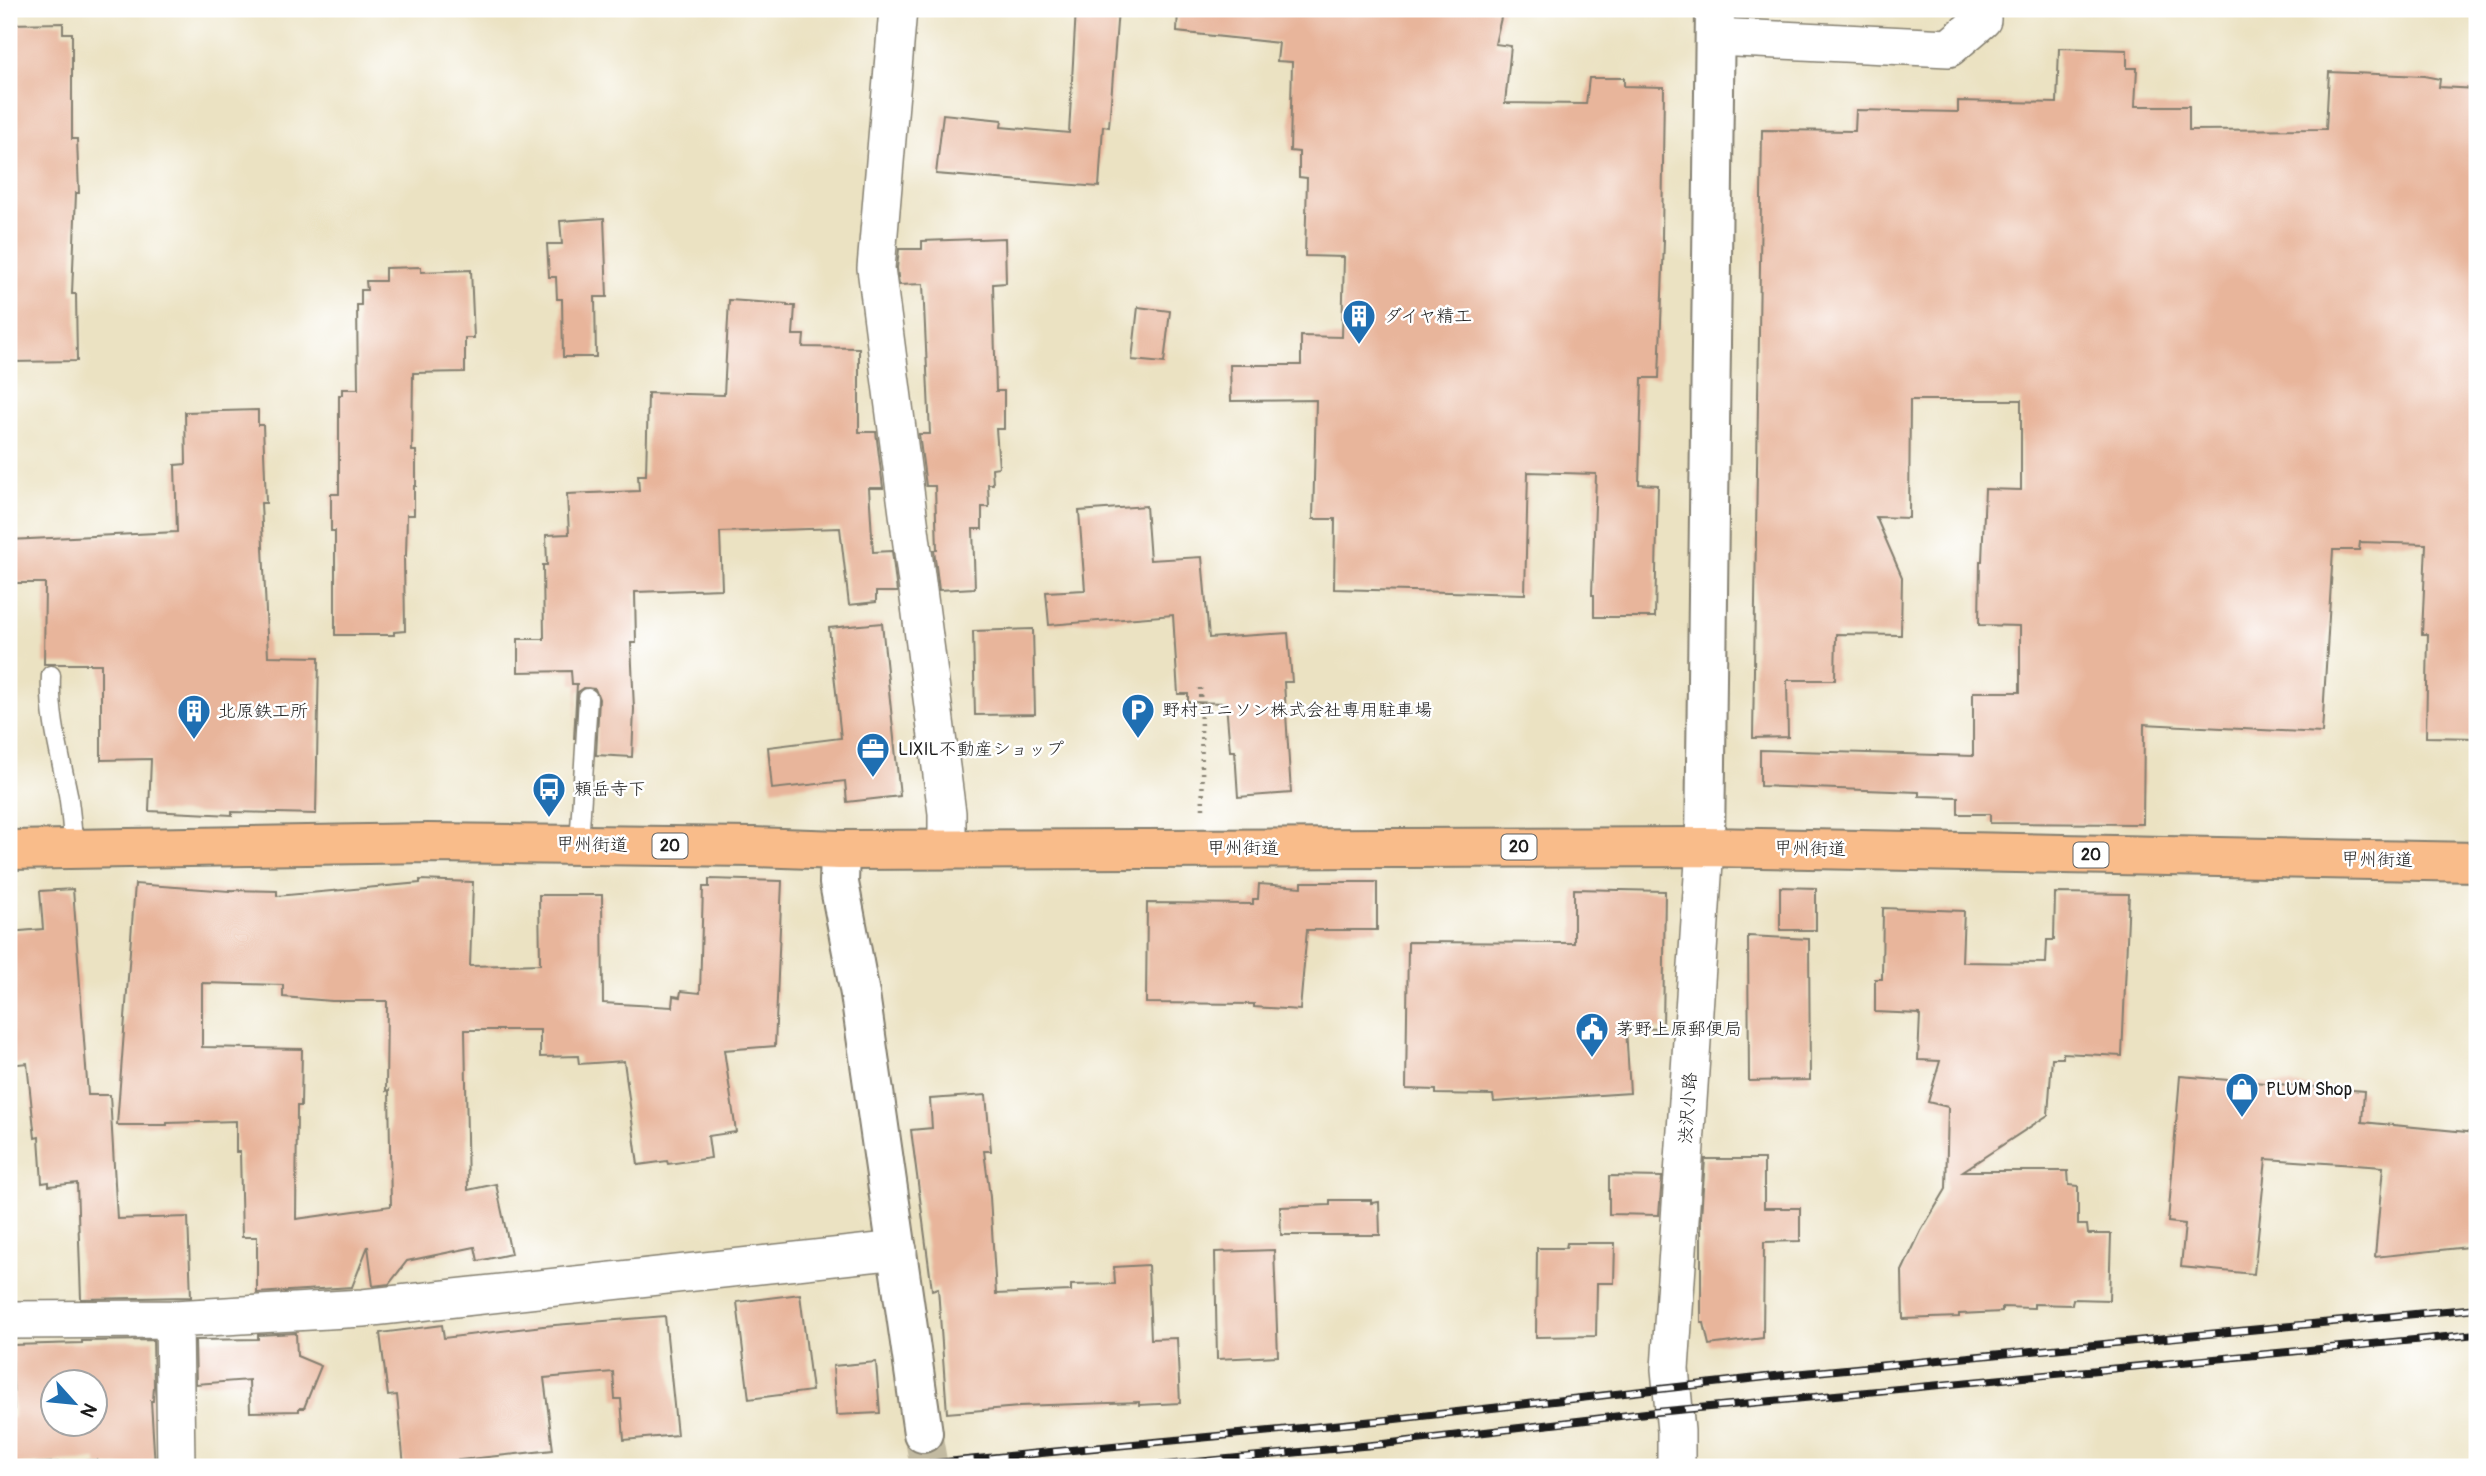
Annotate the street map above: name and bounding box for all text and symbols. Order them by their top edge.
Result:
building icon: ダイヤ精工 [1340,297,1378,346]
place label: ダイヤ精工 [1384,305,1472,328]
parking icon: 野村ユニソン株式会社専用駐車場 [1119,691,1157,740]
building icon: 北原鉄工所 [175,692,213,741]
place label: 野村ユニソン株式会社専用駐車場 [1162,699,1432,722]
place label: 北原鉄工所 [218,700,308,723]
office icon: LIXIL不動産ショップ [854,730,892,779]
place label: LIXIL不動産ショップ [898,738,1064,761]
bus stop icon: 頼岳寺下 [530,770,568,819]
place label: 頼岳寺下 [574,778,646,801]
street label: 甲州街道 [556,833,628,857]
road number: 20 [652,834,688,859]
road number: 20 [1502,834,1536,860]
street label: 甲州街道 [1207,837,1279,860]
street label: 甲州街道 [1774,837,1846,861]
road number: 20 [2074,842,2108,868]
street label: 甲州街道 [2341,848,2413,872]
public building icon: 茅野上原郵便局 [1573,1010,1611,1059]
place label: 茅野上原郵便局 [1616,1018,1742,1041]
shop icon: PLUM Shop [2223,1070,2261,1119]
street label: 渋沢小路 [1674,1071,1702,1145]
place label: PLUM Shop [2266,1078,2352,1101]
north arrow [38,1368,108,1438]
text: N [75,1399,102,1422]

